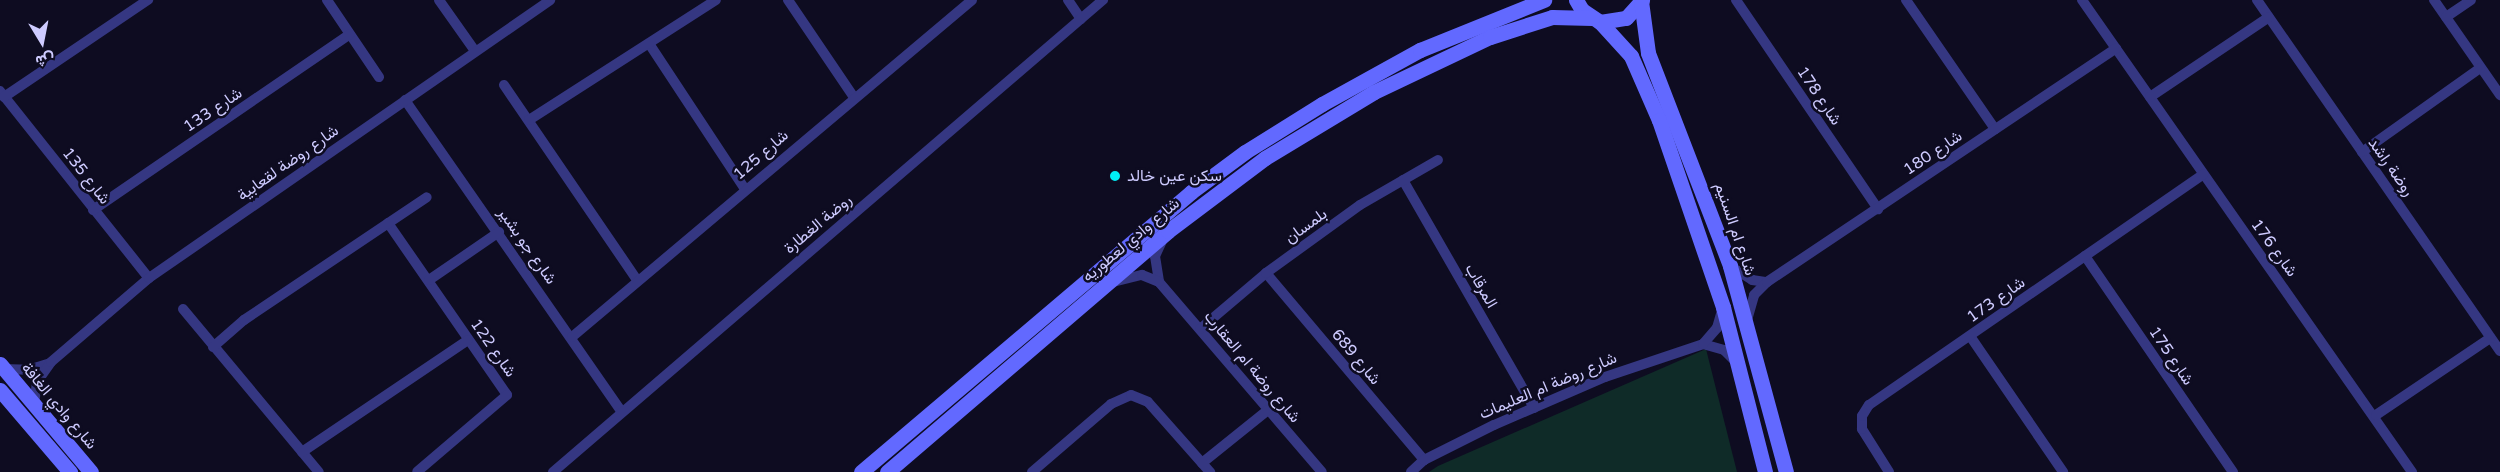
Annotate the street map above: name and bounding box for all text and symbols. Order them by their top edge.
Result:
north arrow [12,12,72,72]
text: ش [34,48,56,71]
street label: شارع 178 [1792,63,1846,129]
street label: شارع 133 [180,83,246,137]
street label: شارع روضة لقعابية [234,121,342,205]
street label: شارع 125 [730,126,792,184]
street label: شارع 180 [1900,126,1966,180]
street label: روضة راشد [2364,134,2418,200]
street label: شارع 135 [58,144,114,208]
place label: سكن عين خالد [1127,166,1222,186]
marker: سكن عين خالد [1108,169,1122,183]
street label: شارع ام السنيم [1710,180,1760,278]
street label: روضة الغطارة [780,190,856,258]
street label: شارع وادي لعطوريه [1079,194,1183,286]
street label: شارع جو بشير [494,204,560,288]
street label: بلمسان [1281,204,1331,248]
street label: شارع 176 [2247,215,2301,281]
street label: المرقاب [1461,260,1501,312]
street label: شارع 173 [1963,273,2029,327]
street label: شارع روضة ام العقارب [1200,307,1304,427]
street label: شارع 122 [466,315,520,381]
street label: شارع 175 [2144,323,2198,389]
street label: شارع 689 [1327,325,1385,389]
street label: شارع روضة ام العليمات [1476,348,1620,424]
street label: شارع وادي الغافة [17,359,101,453]

